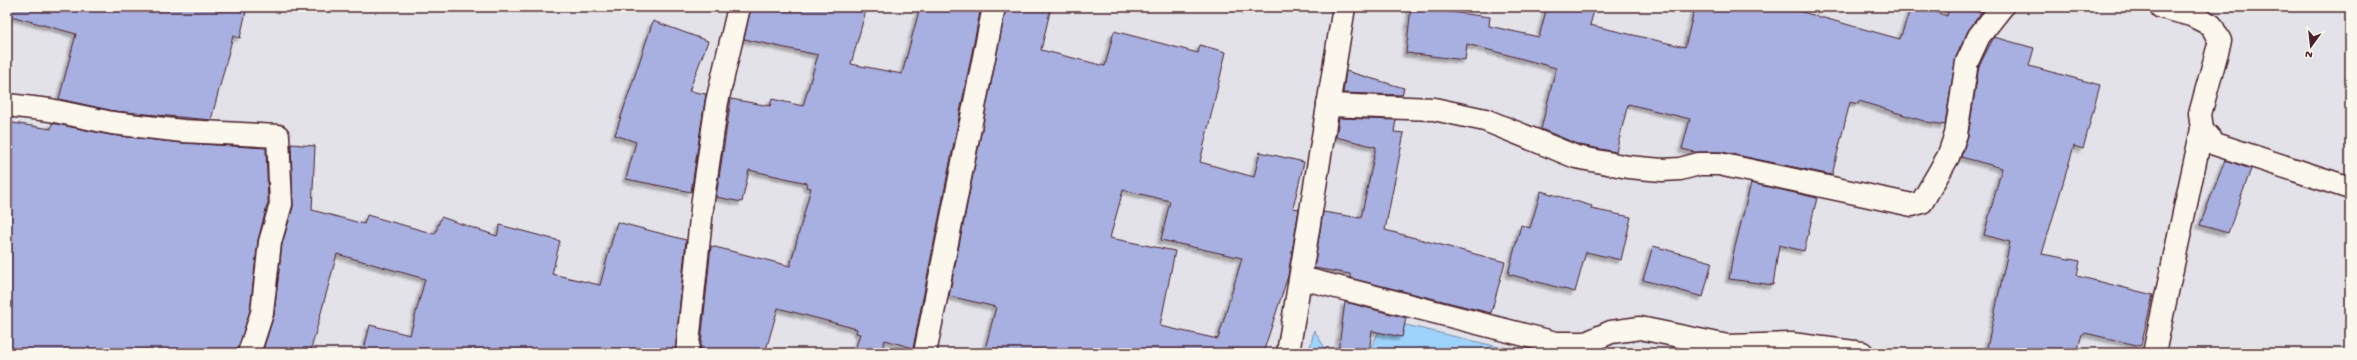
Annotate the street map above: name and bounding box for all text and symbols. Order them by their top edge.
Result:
north arrow [2291,26,2331,66]
text: N [2304,47,2314,60]

